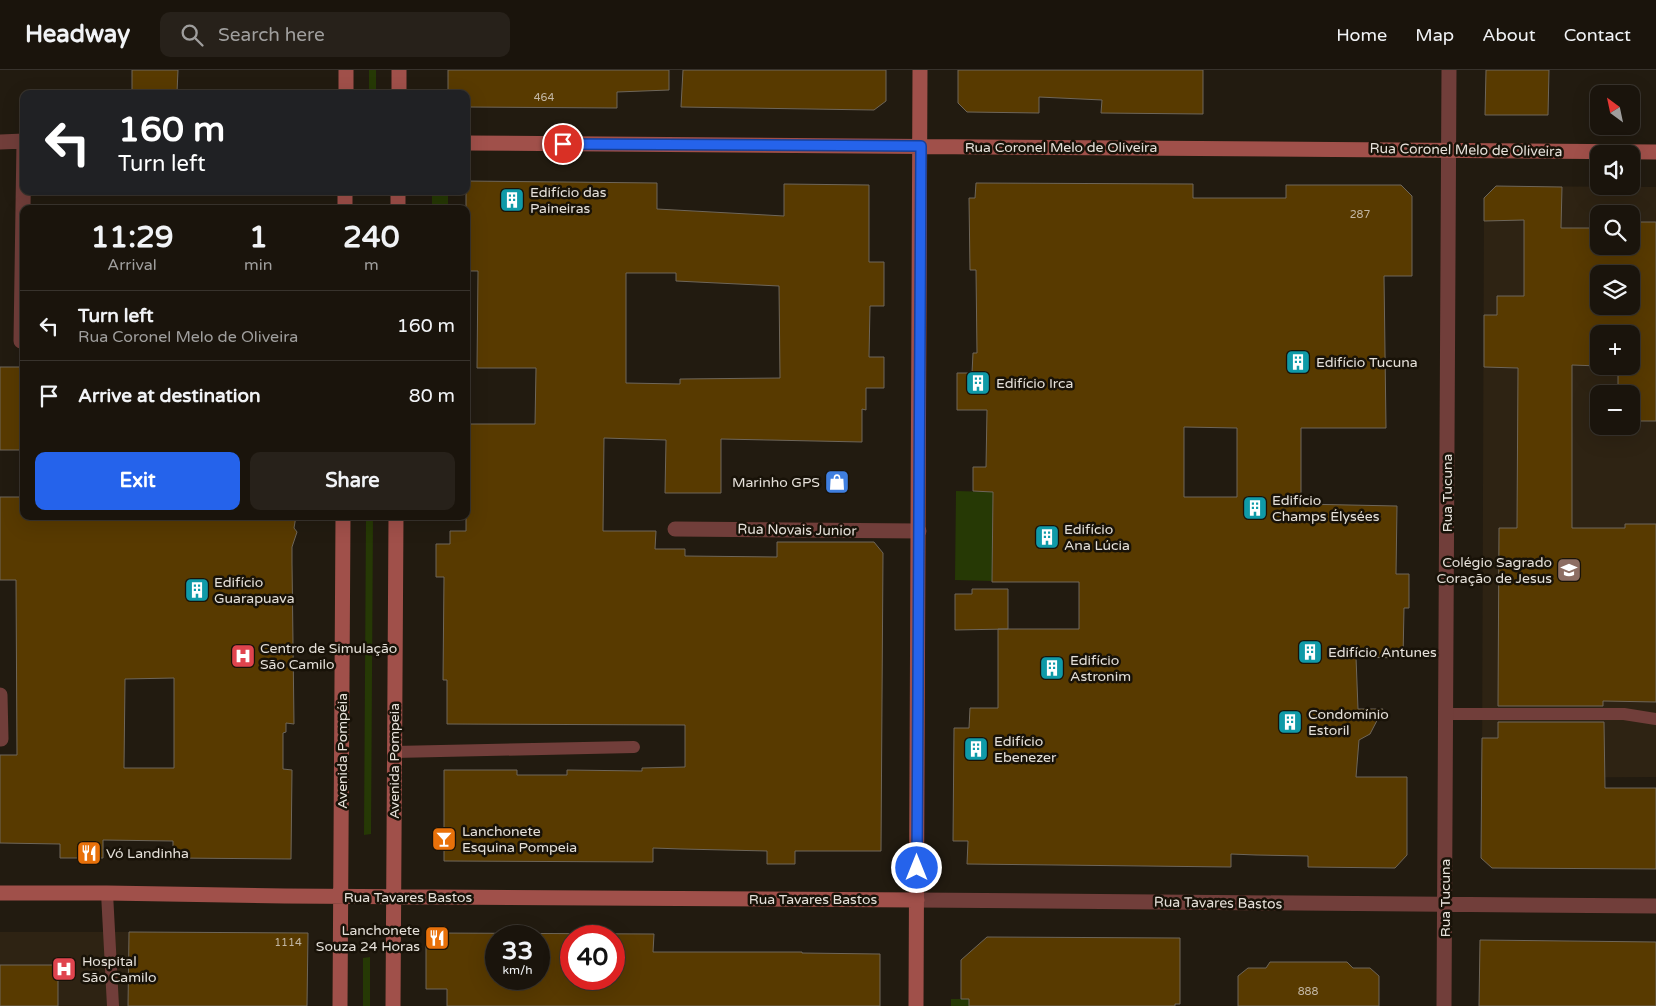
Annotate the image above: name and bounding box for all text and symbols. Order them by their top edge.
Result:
search box [160,12,510,57]
text: Headway [25,20,130,49]
icon: search [178,21,206,49]
text: Search here [218,24,325,46]
text: Home [1336,24,1387,46]
text: Map [1415,24,1454,46]
text: About [1482,24,1536,46]
text: Contact [1564,24,1631,46]
north arrow [1590,85,1640,135]
map controls [1590,85,1640,435]
house number: 464 [534,91,554,104]
text: 160 m [118,109,225,151]
icon: left [35,110,100,175]
pin [542,123,584,165]
icon: arrive [549,130,577,158]
street label: Rua Coronel Melo de Oliveira [965,139,1157,156]
street label: Rua Coronel Melo de Oliveira [1369,140,1563,160]
button: sound [1590,145,1640,195]
text: Turn left [118,151,206,177]
place label: Edifício das Paineiras [530,184,607,217]
building icon: Edifício das Paineiras [499,187,525,213]
button: search [1590,205,1640,255]
house number: 287 [1350,208,1370,221]
text: 11:29 [90,219,174,256]
text: 1 [249,219,268,256]
text: 240 [343,219,400,256]
text: Arrival [107,255,157,275]
text: min [244,255,273,275]
text: m [364,255,379,275]
button: layers [1590,265,1640,315]
text: Turn left [78,305,154,327]
icon: left [35,312,63,340]
text: 160 m [397,315,455,337]
button: + [1590,325,1640,375]
text: Rua Coronel Melo de Oliveira [78,327,298,347]
building icon: Edifício Tucuna [1285,349,1311,375]
place label: Edifício Tucuna [1316,354,1418,371]
building icon: Edifício Irca [965,370,991,396]
place label: Edifício Irca [996,375,1073,392]
icon: arrive [35,382,63,410]
text: Arrive at destination [78,385,261,407]
text: 80 m [409,385,455,407]
button: − [1590,385,1640,435]
button: Exit [35,452,240,510]
button: Share [250,452,455,510]
street label: Rua Tucuna [1439,454,1456,532]
shop icon: Marinho GPS [824,469,850,495]
place label: Marinho GPS [732,474,820,491]
place label: Edifício Champs Élysées [1272,492,1380,525]
building icon: Edifício Champs Élysées [1242,495,1268,521]
street label: Rua Novais Junior [737,520,857,540]
place label: Edifício Ana Lúcia [1064,521,1130,554]
building icon: Edifício Ana Lúcia [1034,524,1060,550]
place label: Colégio Sagrado Coração de Jesus [1436,554,1552,587]
school or university icon: Colégio Sagrado Coração de Jesus [1556,557,1582,583]
place label: Edifício Guarapuava [214,574,295,607]
building icon: Edifício Guarapuava [184,577,210,603]
building icon: Edifício Antunes [1297,639,1323,665]
place label: Centro de Simulação São Camilo [260,640,397,673]
hospital icon: Centro de Simulação São Camilo [230,643,256,669]
place label: Edifício Antunes [1328,644,1437,661]
place label: Edifício Astronim [1070,652,1131,685]
building icon: Edifício Astronim [1039,655,1065,681]
street label: Avenida Pompéia [334,693,351,809]
street label: Avenida Pompeia [386,703,403,819]
place label: Condomínio Estoril [1308,706,1389,739]
building icon: Condomínio Estoril [1277,709,1303,735]
place label: Edifício Ebenezer [994,733,1057,766]
building icon: Edifício Ebenezer [963,736,989,762]
place label: Lanchonete Esquina Pompeia [462,823,577,856]
bar icon: Lanchonete Esquina Pompeia [431,826,457,852]
restaurant icon: Vó Landinha [76,840,102,866]
position arrow [890,841,942,893]
place label: Vó Landinha [106,845,189,862]
street label: Rua Tucuna [1437,859,1454,937]
street label: Rua Tavares Bastos [344,889,473,906]
street label: Rua Tavares Bastos [749,891,878,908]
street label: Rua Tavares Bastos [1154,893,1283,913]
place label: Lanchonete Souza 24 Horas [316,922,420,955]
restaurant icon: Lanchonete Souza 24 Horas [424,925,450,951]
speed limit sign: 40 [560,925,625,990]
house number: 1114 [274,936,302,949]
text: 33 [502,936,533,966]
place label: Hospital São Camilo [82,953,157,986]
hospital icon: Hospital São Camilo [51,956,77,982]
text: km/h [502,963,533,977]
house number: 888 [1298,985,1318,998]

